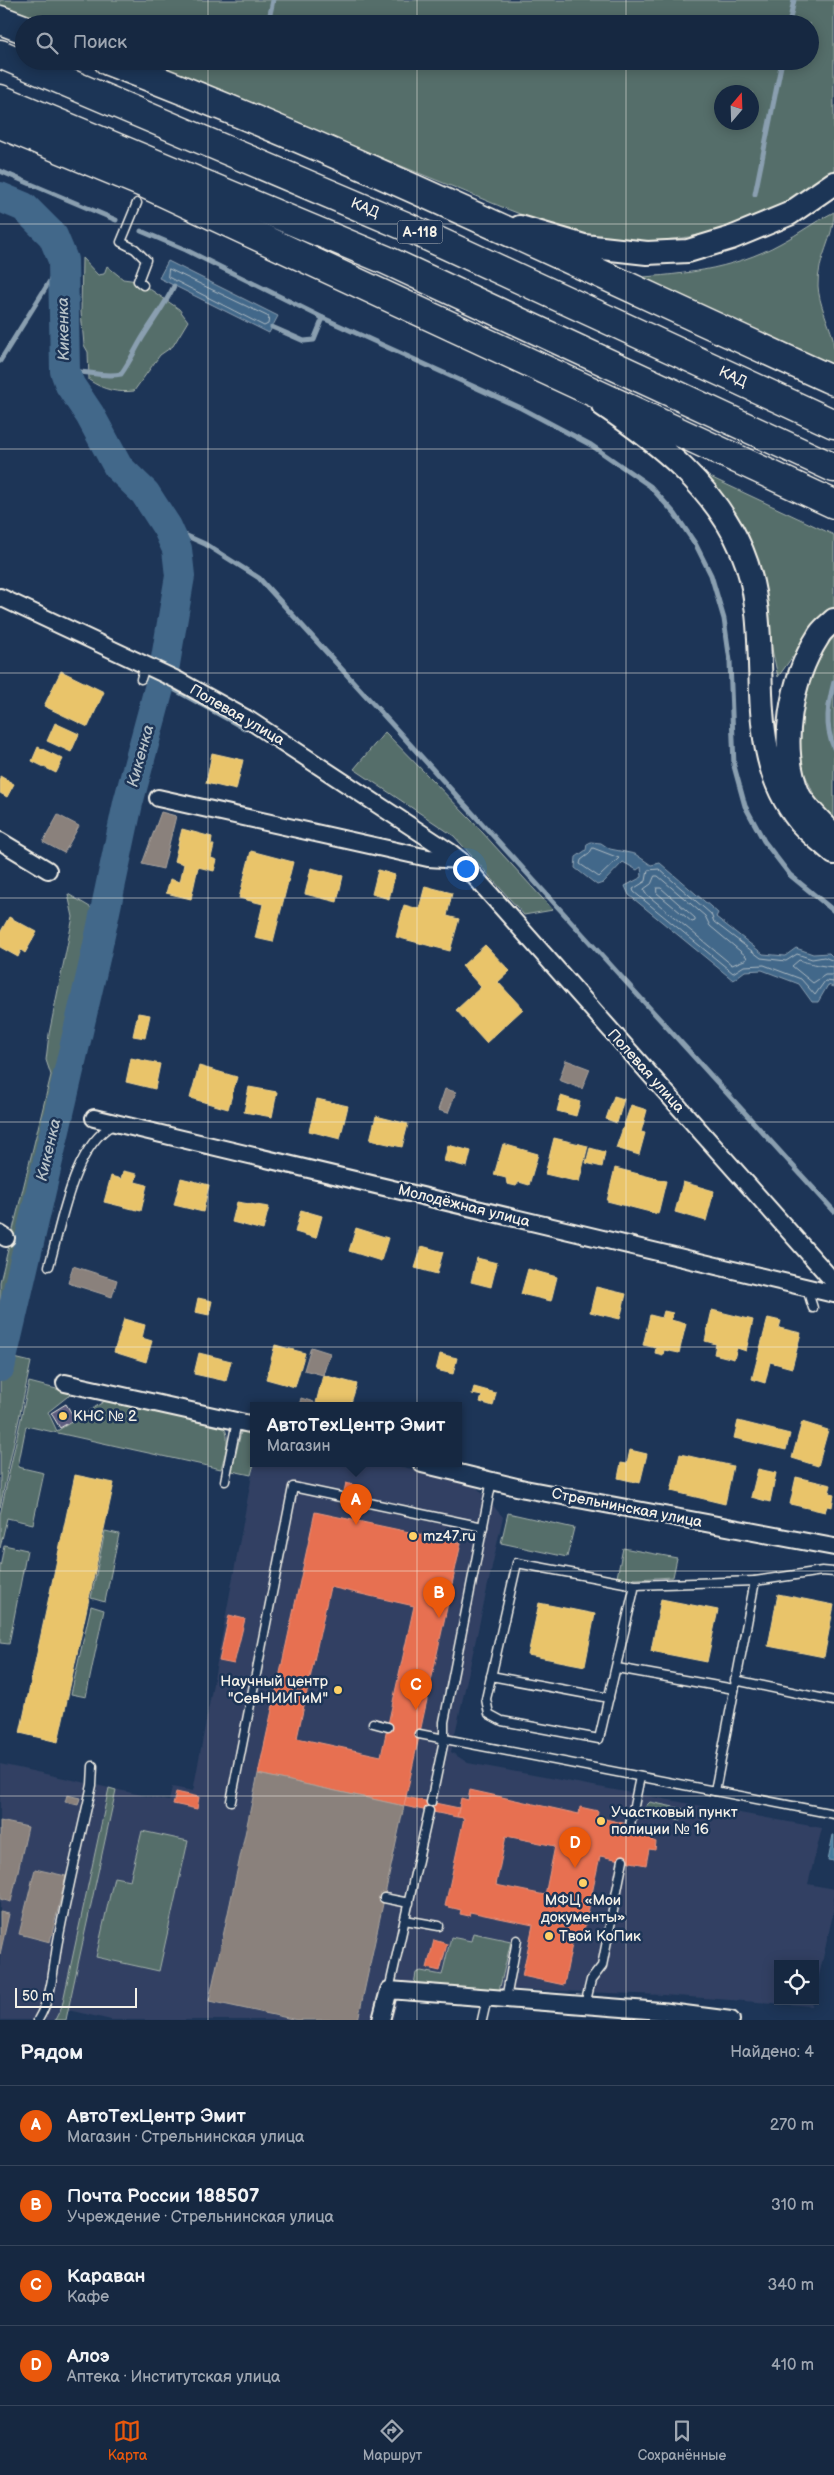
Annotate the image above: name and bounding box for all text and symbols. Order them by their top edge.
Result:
search box [15,15,819,70]
icon: search [33,29,61,57]
text: Поиск [73,31,127,54]
north arrow [714,85,759,130]
street label: КАД [348,194,383,223]
road number: А-118 [398,220,442,243]
water label: Кикенка [54,297,74,361]
street label: КАД [716,362,751,392]
street label: Полевая улица [186,680,288,750]
water label: Кикенка [124,723,158,789]
your location [453,856,479,882]
street label: Полевая улица [603,1025,689,1117]
water label: Кикенка [33,1117,65,1183]
street label: Молодёжная улица [396,1180,532,1232]
popup [250,1402,462,1467]
place label: КНС № 2 [73,1407,137,1426]
marker: КНС № 2 [57,1410,69,1422]
text: АвтоТехЦентр Эмит [267,1414,445,1437]
text: Магазин [267,1437,330,1456]
pin: A [340,1484,372,1525]
street label: Стрельнинская улица [550,1484,704,1532]
place label: mz47.ru [423,1527,476,1546]
marker: mz47.ru [407,1530,419,1542]
pin: B [423,1577,455,1618]
pin: C [400,1669,432,1710]
place label: Научный центр "СевНИИГиМ" [220,1672,329,1708]
marker: Научный центр "СевНИИГиМ" [332,1684,344,1696]
place label: Участковый пункт полиции № 16 [611,1803,738,1839]
marker: Участковый пункт полиции № 16 [595,1815,607,1827]
pin: D [559,1827,591,1868]
marker: МФЦ «Мои документы» [577,1877,589,1889]
place label: МФЦ «Мои документы» [541,1891,625,1927]
place label: Твой КоПик [559,1927,641,1946]
marker: Твой КоПик [543,1930,555,1942]
map controls [774,1960,819,2005]
button: locate [774,1960,819,2005]
scale bar [15,1985,138,2008]
text: 50 m [22,1988,54,2005]
text: Рядом [20,2040,83,2065]
text: Найдено: 4 [730,2043,814,2062]
text: АвтоТехЦентр Эмит [67,2105,246,2128]
text: A [31,2116,41,2135]
text: 270 m [770,2116,814,2135]
text: Магазин · Стрельнинская улица [67,2128,305,2147]
text: Почта России 188507 [67,2185,260,2208]
text: B [30,2196,42,2215]
text: 310 m [771,2196,814,2215]
text: Учреждение · Стрельнинская улица [67,2208,334,2227]
text: Караван [67,2265,145,2288]
text: C [30,2276,42,2295]
text: 340 m [767,2276,814,2295]
text: Кафе [67,2288,109,2307]
text: Алоэ [67,2345,110,2368]
text: D [30,2356,42,2375]
text: 410 m [771,2356,814,2375]
text: Аптека · Институтская улица [67,2368,281,2387]
tab: Карта [108,2417,147,2464]
tab: Маршрут [363,2417,422,2464]
tab: Сохранённые [638,2417,726,2464]

